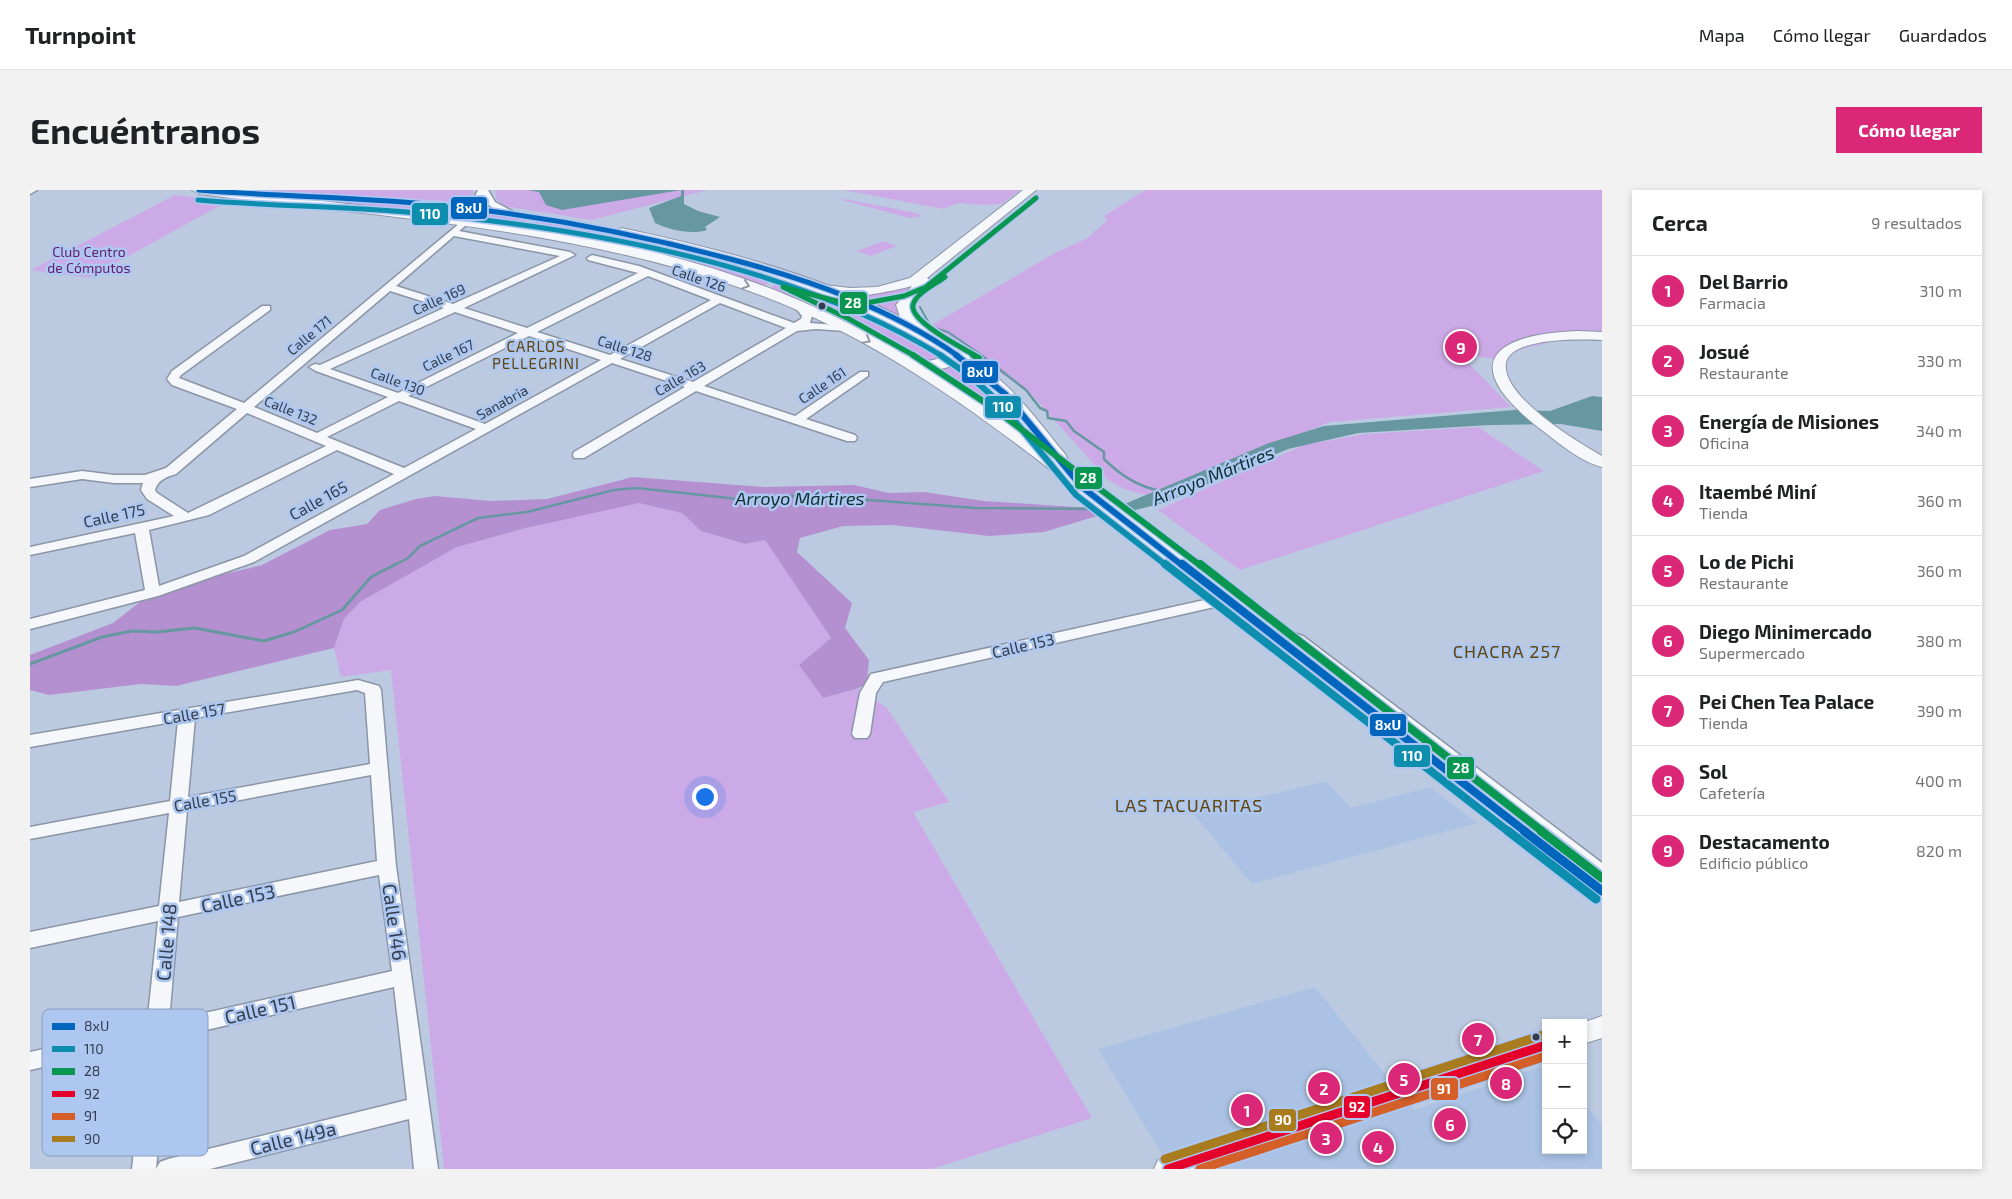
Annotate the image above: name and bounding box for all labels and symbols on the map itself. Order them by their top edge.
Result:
line badge: 8xU [450,196,488,220]
text: 8xU [456,199,482,216]
line badge: 110 [411,202,449,226]
text: 110 [420,205,441,222]
park label: Club Centro de Cómputos [47,243,131,276]
street label: Calle 126 [670,261,728,295]
one-way arrow [741,279,750,289]
street label: Calle 169 [410,280,468,318]
line badge: 28 [839,291,868,315]
text: 28 [845,294,861,311]
unlabelled marker [817,301,827,311]
street label: Calle 171 [283,311,335,359]
pin: 9 [1445,328,1477,366]
street label: Calle 128 [595,331,655,365]
one-way arrow [862,334,871,344]
street label: Calle 167 [419,335,477,375]
district label: CARLOS PELLEGRINI [492,337,580,372]
street label: Calle 163 [652,357,708,399]
line badge: 8xU [961,360,999,384]
street label: Calle 130 [369,363,427,399]
street label: Calle 161 [795,363,849,407]
text: 8xU [967,363,993,380]
street label: Sanabria [473,381,531,423]
street label: Calle 132 [262,392,320,428]
line badge: 110 [984,395,1022,419]
text: 110 [993,398,1014,415]
water label: Arroyo Mártires [1148,441,1277,510]
line badge: 28 [1074,466,1103,490]
text: 28 [1080,469,1096,486]
street label: Calle 165 [286,476,350,524]
water label: Arroyo Mártires [734,487,865,509]
street label: Calle 175 [81,499,147,531]
street label: Calle 153 [990,629,1056,661]
district label: CHACRA 257 [1453,640,1561,662]
street label: Calle 157 [161,698,227,728]
line badge: 8xU [1369,713,1407,737]
text: 8xU [1375,716,1401,733]
line badge: 110 [1393,744,1431,768]
text: 110 [1402,747,1423,764]
line badge: 28 [1446,756,1475,780]
text: 28 [1453,759,1469,776]
your location [692,784,718,810]
street label: Calle 155 [172,785,238,815]
district label: LAS TACUARITAS [1115,794,1263,816]
street label: Calle 153 [199,879,277,917]
street label: Calle 146 [378,882,412,962]
street label: Calle 148 [151,902,181,982]
street label: Calle 151 [222,990,298,1028]
legend [42,1009,208,1156]
text: 8xU [84,1017,109,1034]
pin: 7 [1462,1020,1494,1058]
unlabelled marker [1531,1032,1541,1042]
text: 110 [84,1040,104,1057]
pin: 5 [1388,1060,1420,1098]
text: 28 [84,1062,100,1079]
pin: 8 [1490,1064,1522,1102]
pin: 2 [1308,1069,1340,1107]
line badge: 91 [1430,1077,1459,1101]
text: 91 [1437,1080,1451,1097]
text: 92 [84,1085,100,1102]
pin: 1 [1231,1091,1263,1129]
line badge: 92 [1343,1095,1371,1119]
text: 92 [1349,1098,1365,1115]
pin: 6 [1434,1105,1466,1143]
text: 91 [84,1107,98,1124]
line badge: 90 [1268,1108,1297,1132]
text: 90 [1274,1111,1292,1128]
street label: Calle 149a [248,1116,338,1160]
pin: 3 [1310,1119,1342,1157]
pin: 4 [1362,1128,1394,1166]
text: 90 [84,1130,100,1147]

